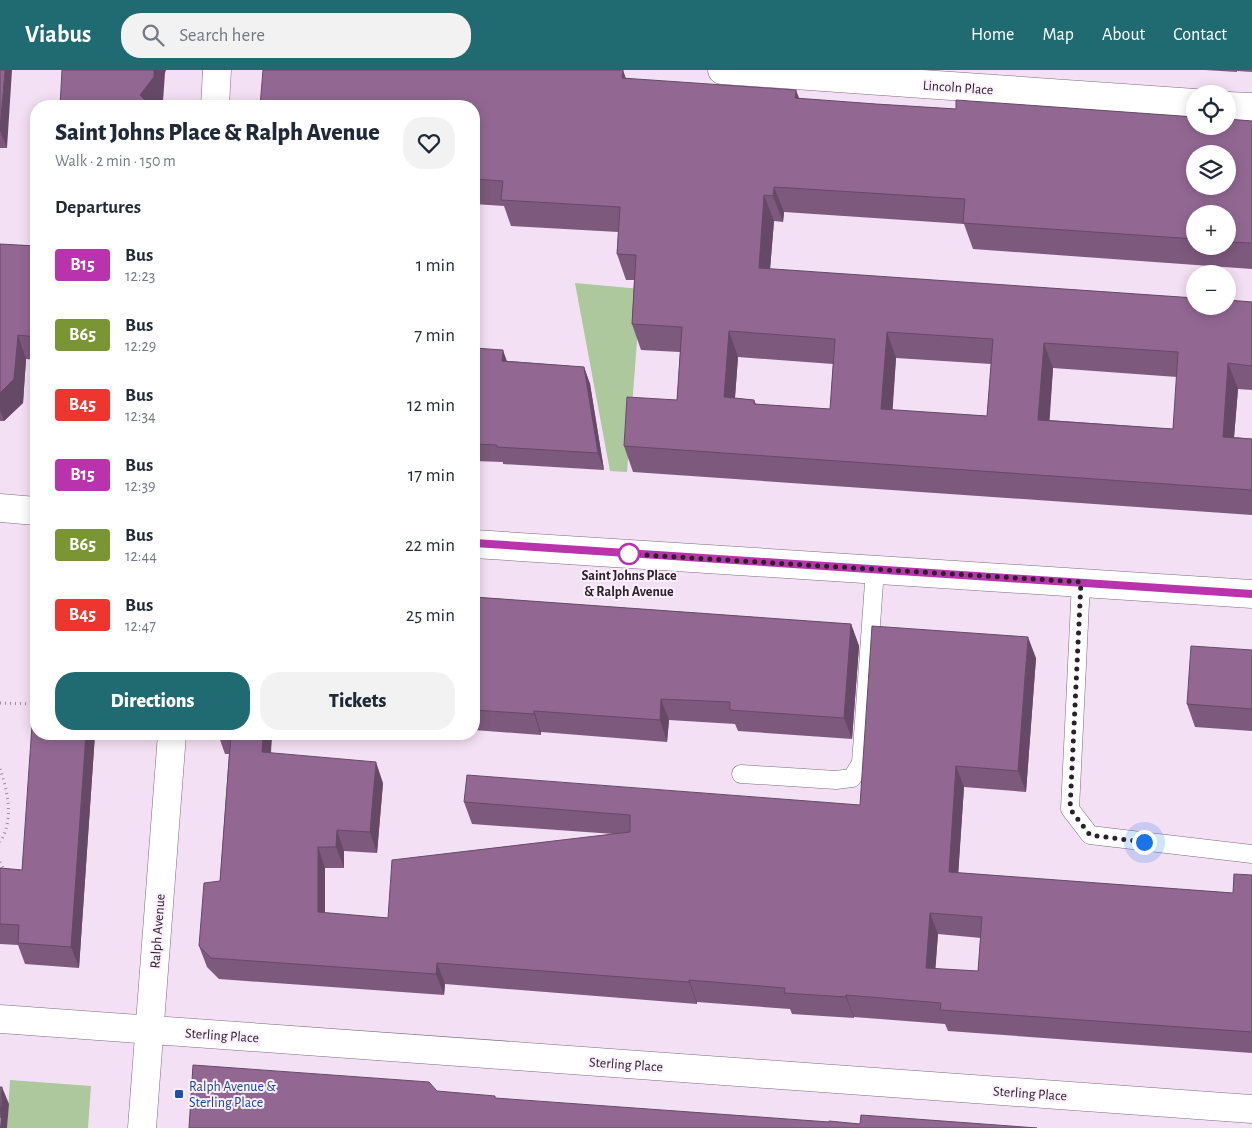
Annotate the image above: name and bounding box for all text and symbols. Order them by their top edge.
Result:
search box [121,13,471,58]
icon: search [139,21,167,49]
text: Viabus [25,23,91,47]
text: Search here [179,26,265,45]
text: Home [971,26,1014,44]
text: Map [1042,26,1074,44]
text: About [1102,26,1145,44]
text: Contact [1173,26,1227,44]
street label: Lincoln Place [922,79,994,97]
map controls [1186,85,1236,315]
button: locate [1186,85,1236,135]
button: heart [403,117,455,169]
text: Saint Johns Place & Ralph Avenue [55,121,380,145]
button: layers [1186,145,1236,195]
text: Walk · 2 min · 150 m [55,153,176,169]
text: Departures [55,198,141,217]
button: + [1186,205,1236,255]
text: Bus [125,246,153,265]
text: B15 [70,256,95,274]
text: 1 min [416,256,455,275]
button: − [1186,265,1236,315]
text: 12:23 [125,268,155,284]
text: Bus [125,316,153,335]
text: B65 [69,326,96,344]
text: 7 min [414,326,455,345]
text: 12:29 [125,338,156,354]
text: Bus [125,386,153,405]
text: B45 [69,396,96,414]
text: 12 min [407,396,455,415]
text: 12:34 [125,408,156,424]
text: Bus [125,456,153,475]
text: B15 [70,466,95,484]
text: 17 min [408,466,455,485]
text: 12:39 [125,478,156,494]
text: Bus [125,526,153,545]
text: B65 [69,536,96,554]
text: 22 min [405,536,455,555]
marker: Saint Johns Place & Ralph Avenue [618,543,640,565]
text: 12:44 [125,548,157,564]
place label: Saint Johns Place & Ralph Avenue [581,569,677,599]
text: Bus [125,596,153,615]
text: B45 [69,606,96,624]
text: 25 min [406,606,455,625]
text: 12:47 [125,618,156,634]
button: Directions [55,672,250,730]
button: Tickets [260,672,455,730]
your location [1132,830,1157,855]
street label: Ralph Avenue [148,893,168,969]
street label: Sterling Place [184,1026,259,1046]
street label: Sterling Place [588,1055,663,1075]
place label: Ralph Avenue & Sterling Place [189,1080,276,1110]
street label: Sterling Place [992,1084,1067,1104]
marker: Ralph Avenue & Sterling Place [173,1088,185,1100]

